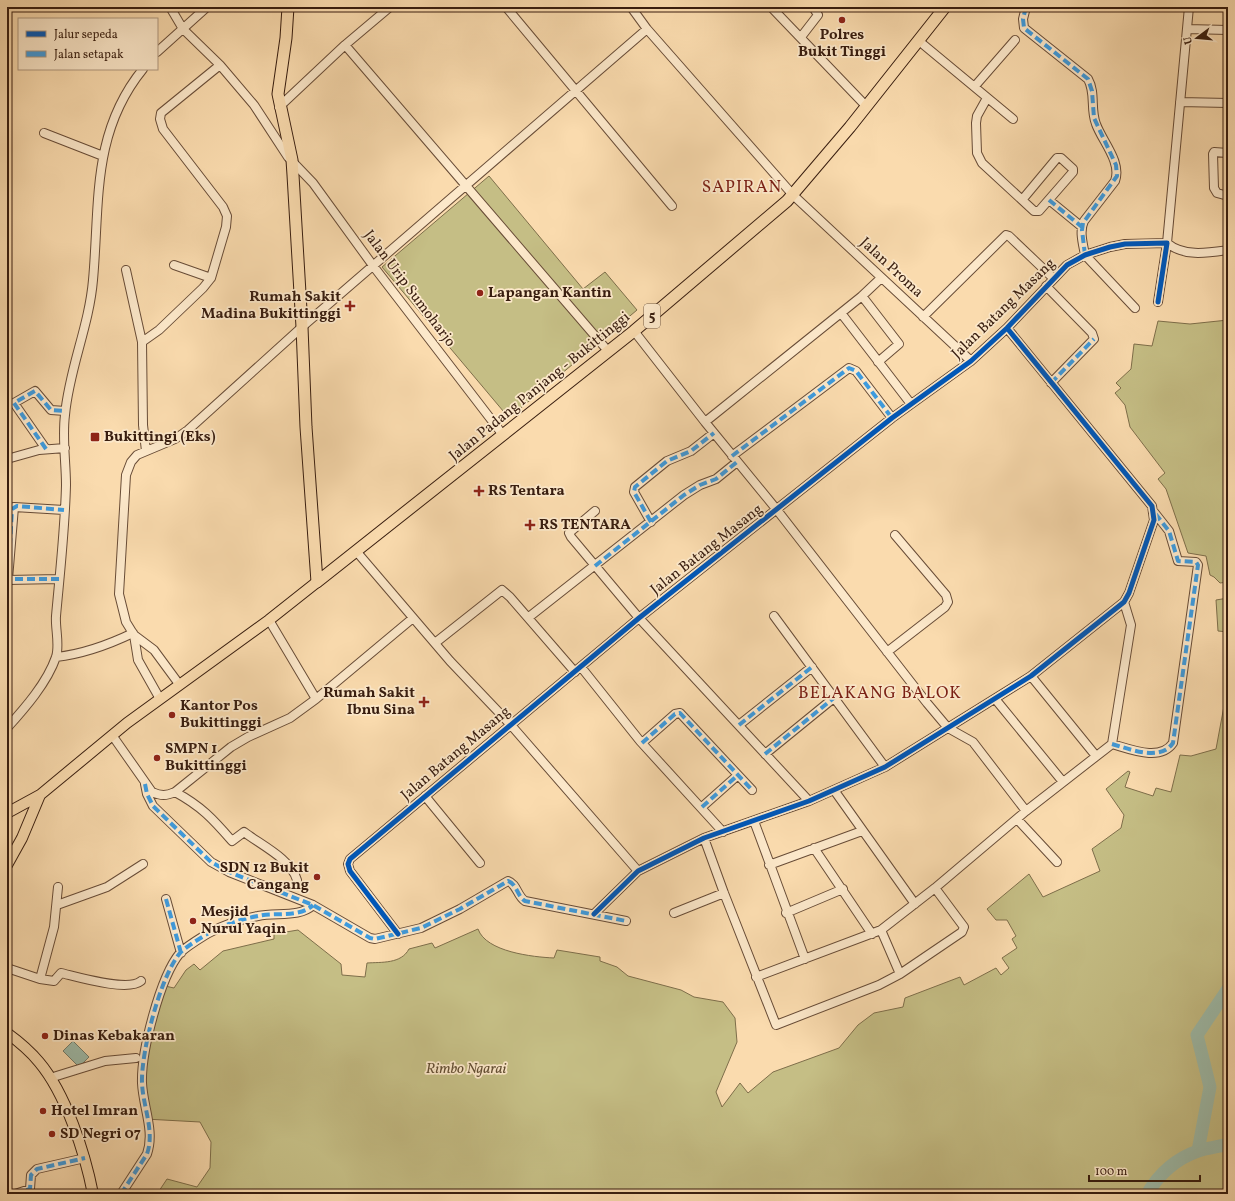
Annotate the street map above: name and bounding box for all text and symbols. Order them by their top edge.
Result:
marker: Polres Bukit Tinggi [837,15,847,25]
legend [18,18,158,70]
north arrow [1177,18,1217,58]
place label: Polres Bukit Tinggi [798,25,886,63]
text: Jalur sepeda [54,27,118,43]
text: U [1180,34,1197,46]
text: Jalan setapak [54,47,124,63]
district label: SAPIRAN [702,176,782,199]
street label: Jalan Urip Sumoharjo [358,226,460,352]
street label: Jalan Proma [855,233,927,303]
street label: Jalan Batang Masang [947,254,1061,364]
place label: Lapangan Kantin [488,283,612,304]
place label: Rumah Sakit Madina Bukittinggi [201,287,341,325]
marker: Lapangan Kantin [475,288,485,298]
marker: Rumah Sakit Madina Bukittinggi [344,300,356,312]
road number: 5 [644,304,660,328]
street label: Jalan Padang Panjang - Bukittinggi [445,307,635,467]
place label: Bukittingi (Eks) [104,427,216,448]
marker: Bukittingi (Eks) [89,431,101,443]
place label: RS Tentara [488,481,565,502]
marker: RS Tentara [473,485,485,497]
street label: Jalan Batang Masang [646,499,768,601]
place label: RS TENTARA [539,515,631,536]
marker: RS TENTARA [524,519,536,531]
district label: BELAKANG BALOK [798,682,962,705]
place label: Rumah Sakit Ibnu Sina [323,683,415,721]
place label: Kantor Pos Bukittinggi [180,696,262,734]
marker: Rumah Sakit Ibnu Sina [418,696,430,708]
street label: Jalan Batang Masang [397,702,516,806]
marker: Kantor Pos Bukittinggi [167,710,177,720]
place label: SMPN 1 Bukittinggi [165,739,247,777]
marker: SMPN 1 Bukittinggi [152,753,162,763]
place label: SDN 12 Bukit Cangang [220,858,309,896]
marker: SDN 12 Bukit Cangang [312,872,322,882]
place label: Mesjid Nurul Yaqin [201,902,286,940]
marker: Mesjid Nurul Yaqin [188,916,198,926]
place label: Dinas Kebakaran [53,1026,175,1047]
marker: Dinas Kebakaran [40,1031,50,1041]
park label: Rimbo Ngarai [426,1059,506,1080]
place label: Hotel Imran [51,1101,138,1122]
marker: Hotel Imran [38,1106,48,1116]
place label: SD Negri 07 [60,1124,141,1145]
marker: SD Negri 07 [47,1129,57,1139]
scale bar [1089,1157,1200,1183]
text: 100 m [1095,1164,1128,1180]

